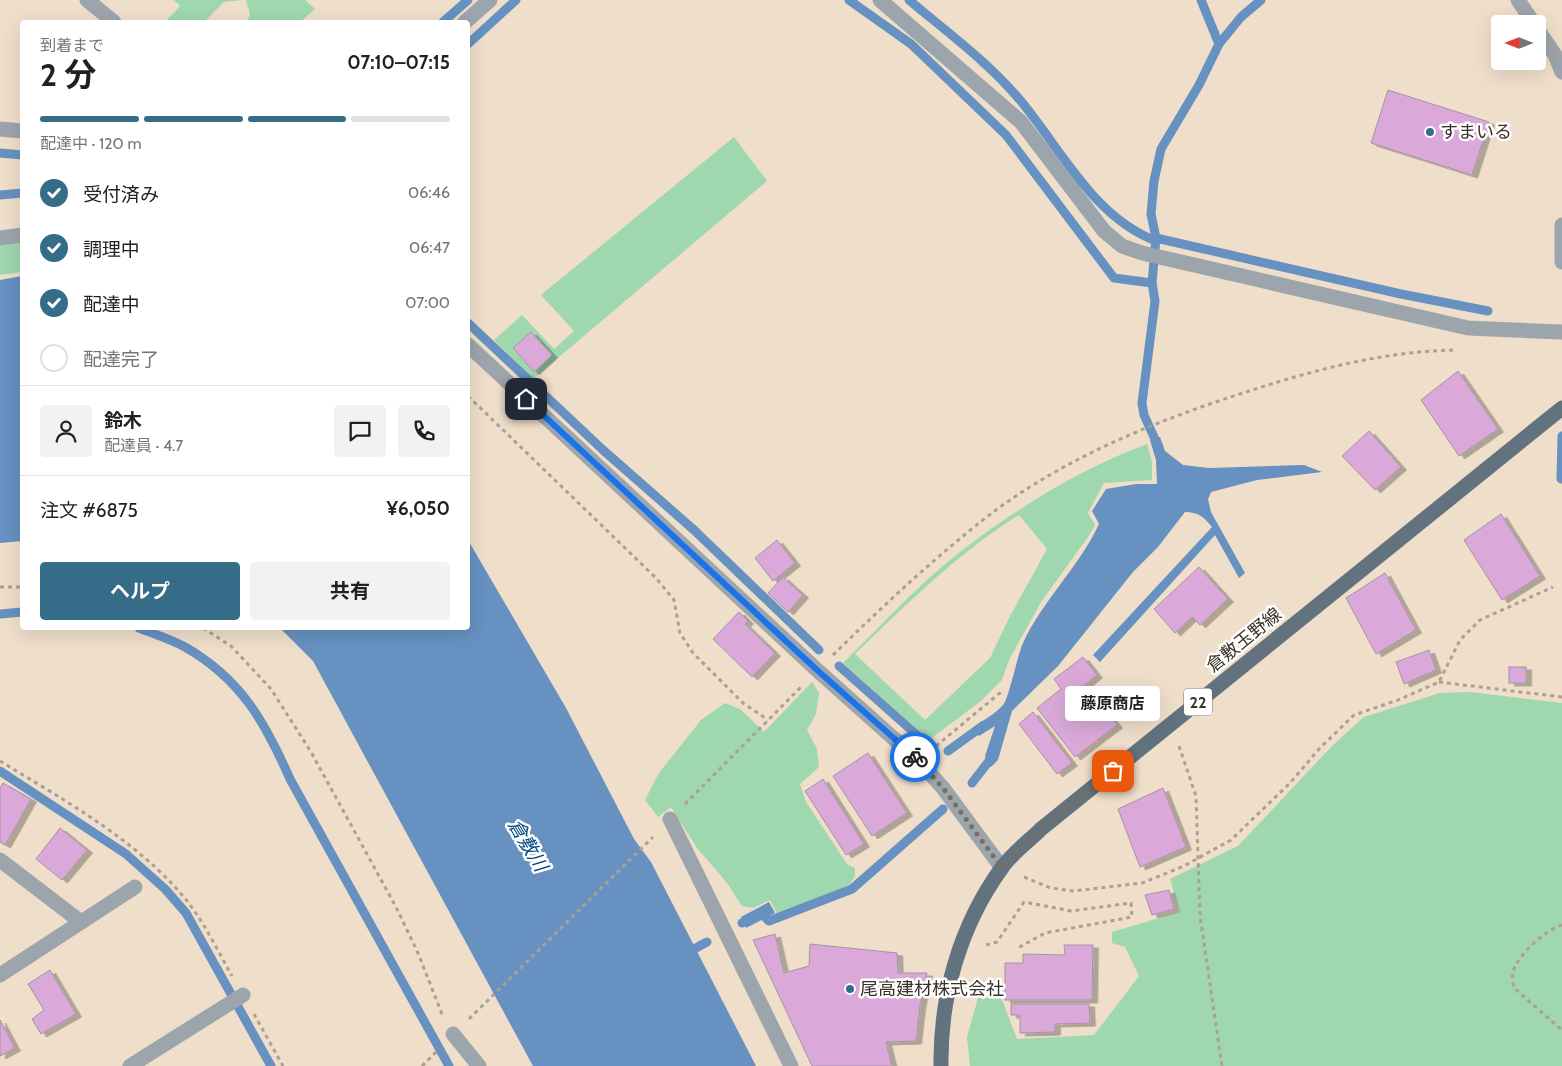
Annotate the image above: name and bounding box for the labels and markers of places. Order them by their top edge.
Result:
place label: すまいる [1440,121,1512,143]
marker: すまいる [1424,126,1436,138]
pin [505,378,547,420]
callout: 藤原商店 [1066,686,1160,721]
pin [1092,750,1134,792]
place label: 尾高建材株式会社 [860,978,1004,1000]
marker: 尾高建材株式会社 [844,983,856,995]

